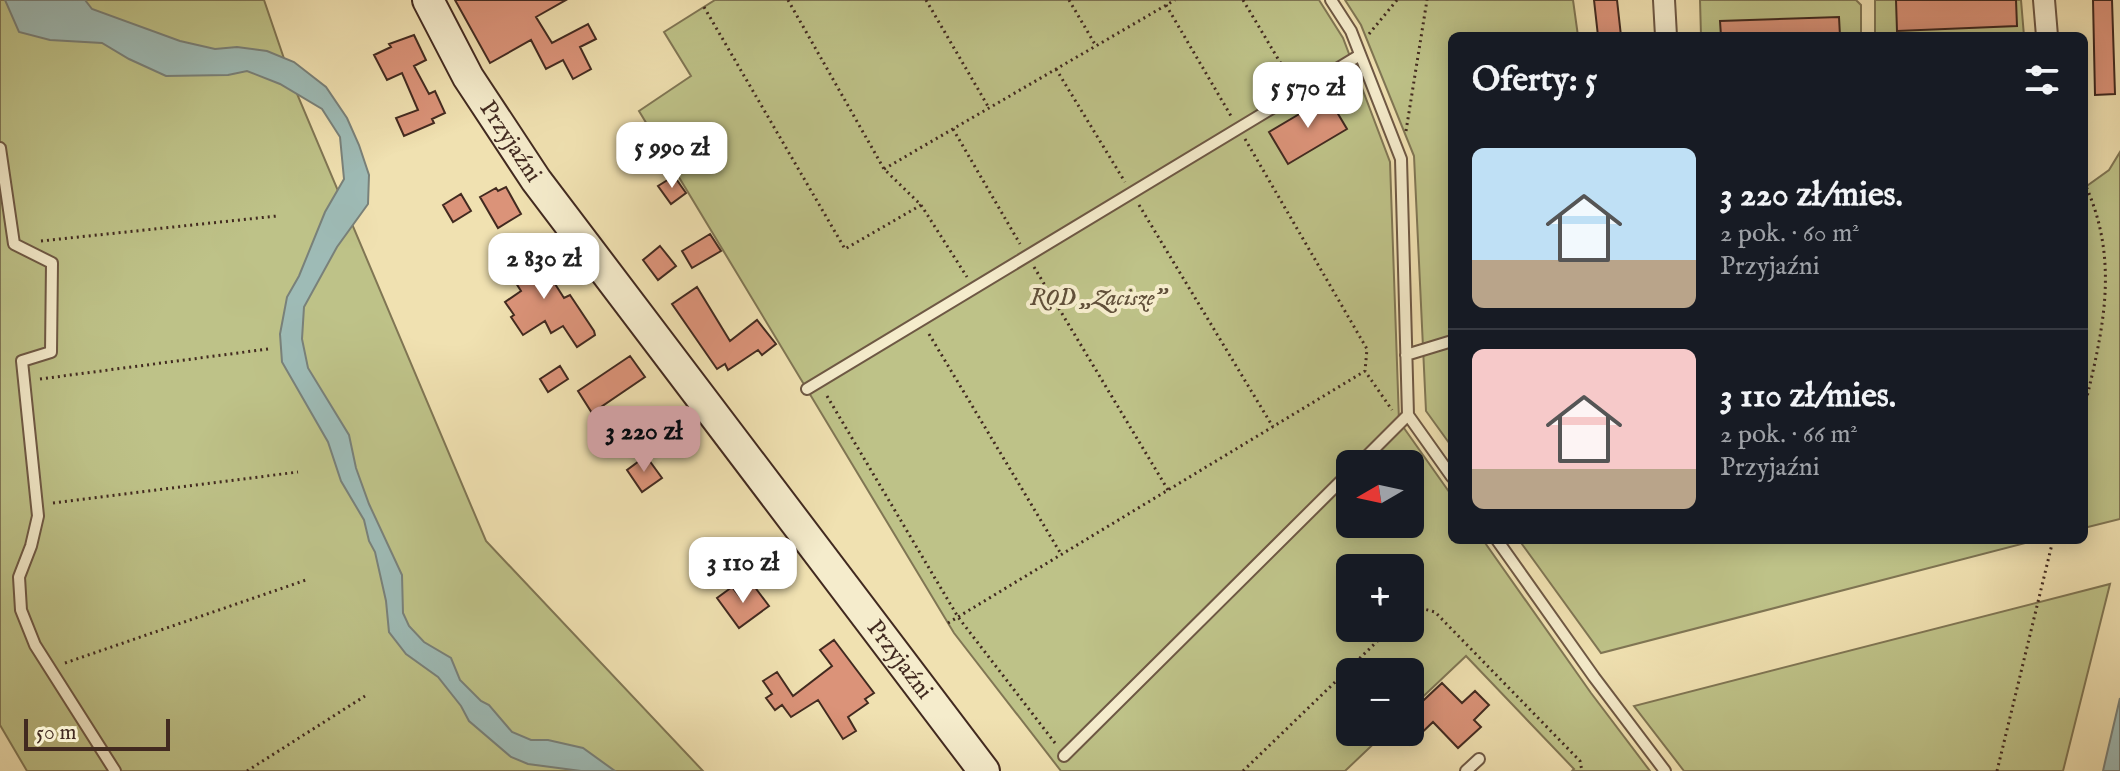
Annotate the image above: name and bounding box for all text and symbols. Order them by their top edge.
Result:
icon: filters [2020,58,2064,102]
text: Oferty: 5 [1472,59,1597,102]
pin: 5 570 zł [1225,62,1391,130]
text: 5 570 zł [1271,71,1345,104]
street label: Przyjaźni [472,95,549,188]
pin: 5 990 zł [589,122,755,190]
text: 5 990 zł [634,131,710,164]
text: 3 220 zł/mies. [1720,174,1903,217]
icon: home [1536,180,1632,276]
text: 2 pok. · 60 m² [1720,217,1860,250]
pin: 2 830 zł [461,233,627,301]
text: 2 830 zł [506,242,582,275]
text: Przyjaźni [1720,250,1820,283]
park label: ROD „Zacisze” [1030,283,1169,314]
text: 3 110 zł/mies. [1720,375,1896,418]
icon: home [1536,381,1632,477]
pin: 3 220 zł [561,406,727,474]
text: 3 220 zł [605,415,683,448]
text: 2 pok. · 66 m² [1720,418,1858,451]
north arrow [1336,450,1424,538]
map controls [1336,450,1424,746]
text: Przyjaźni [1720,451,1820,484]
pin: 3 110 zł [660,537,826,605]
text: 3 110 zł [707,546,779,579]
button: + [1336,554,1424,642]
street label: Przyjaźni [859,614,940,706]
button: − [1336,658,1424,746]
scale bar [24,715,170,751]
text: 50 m [36,719,77,747]

